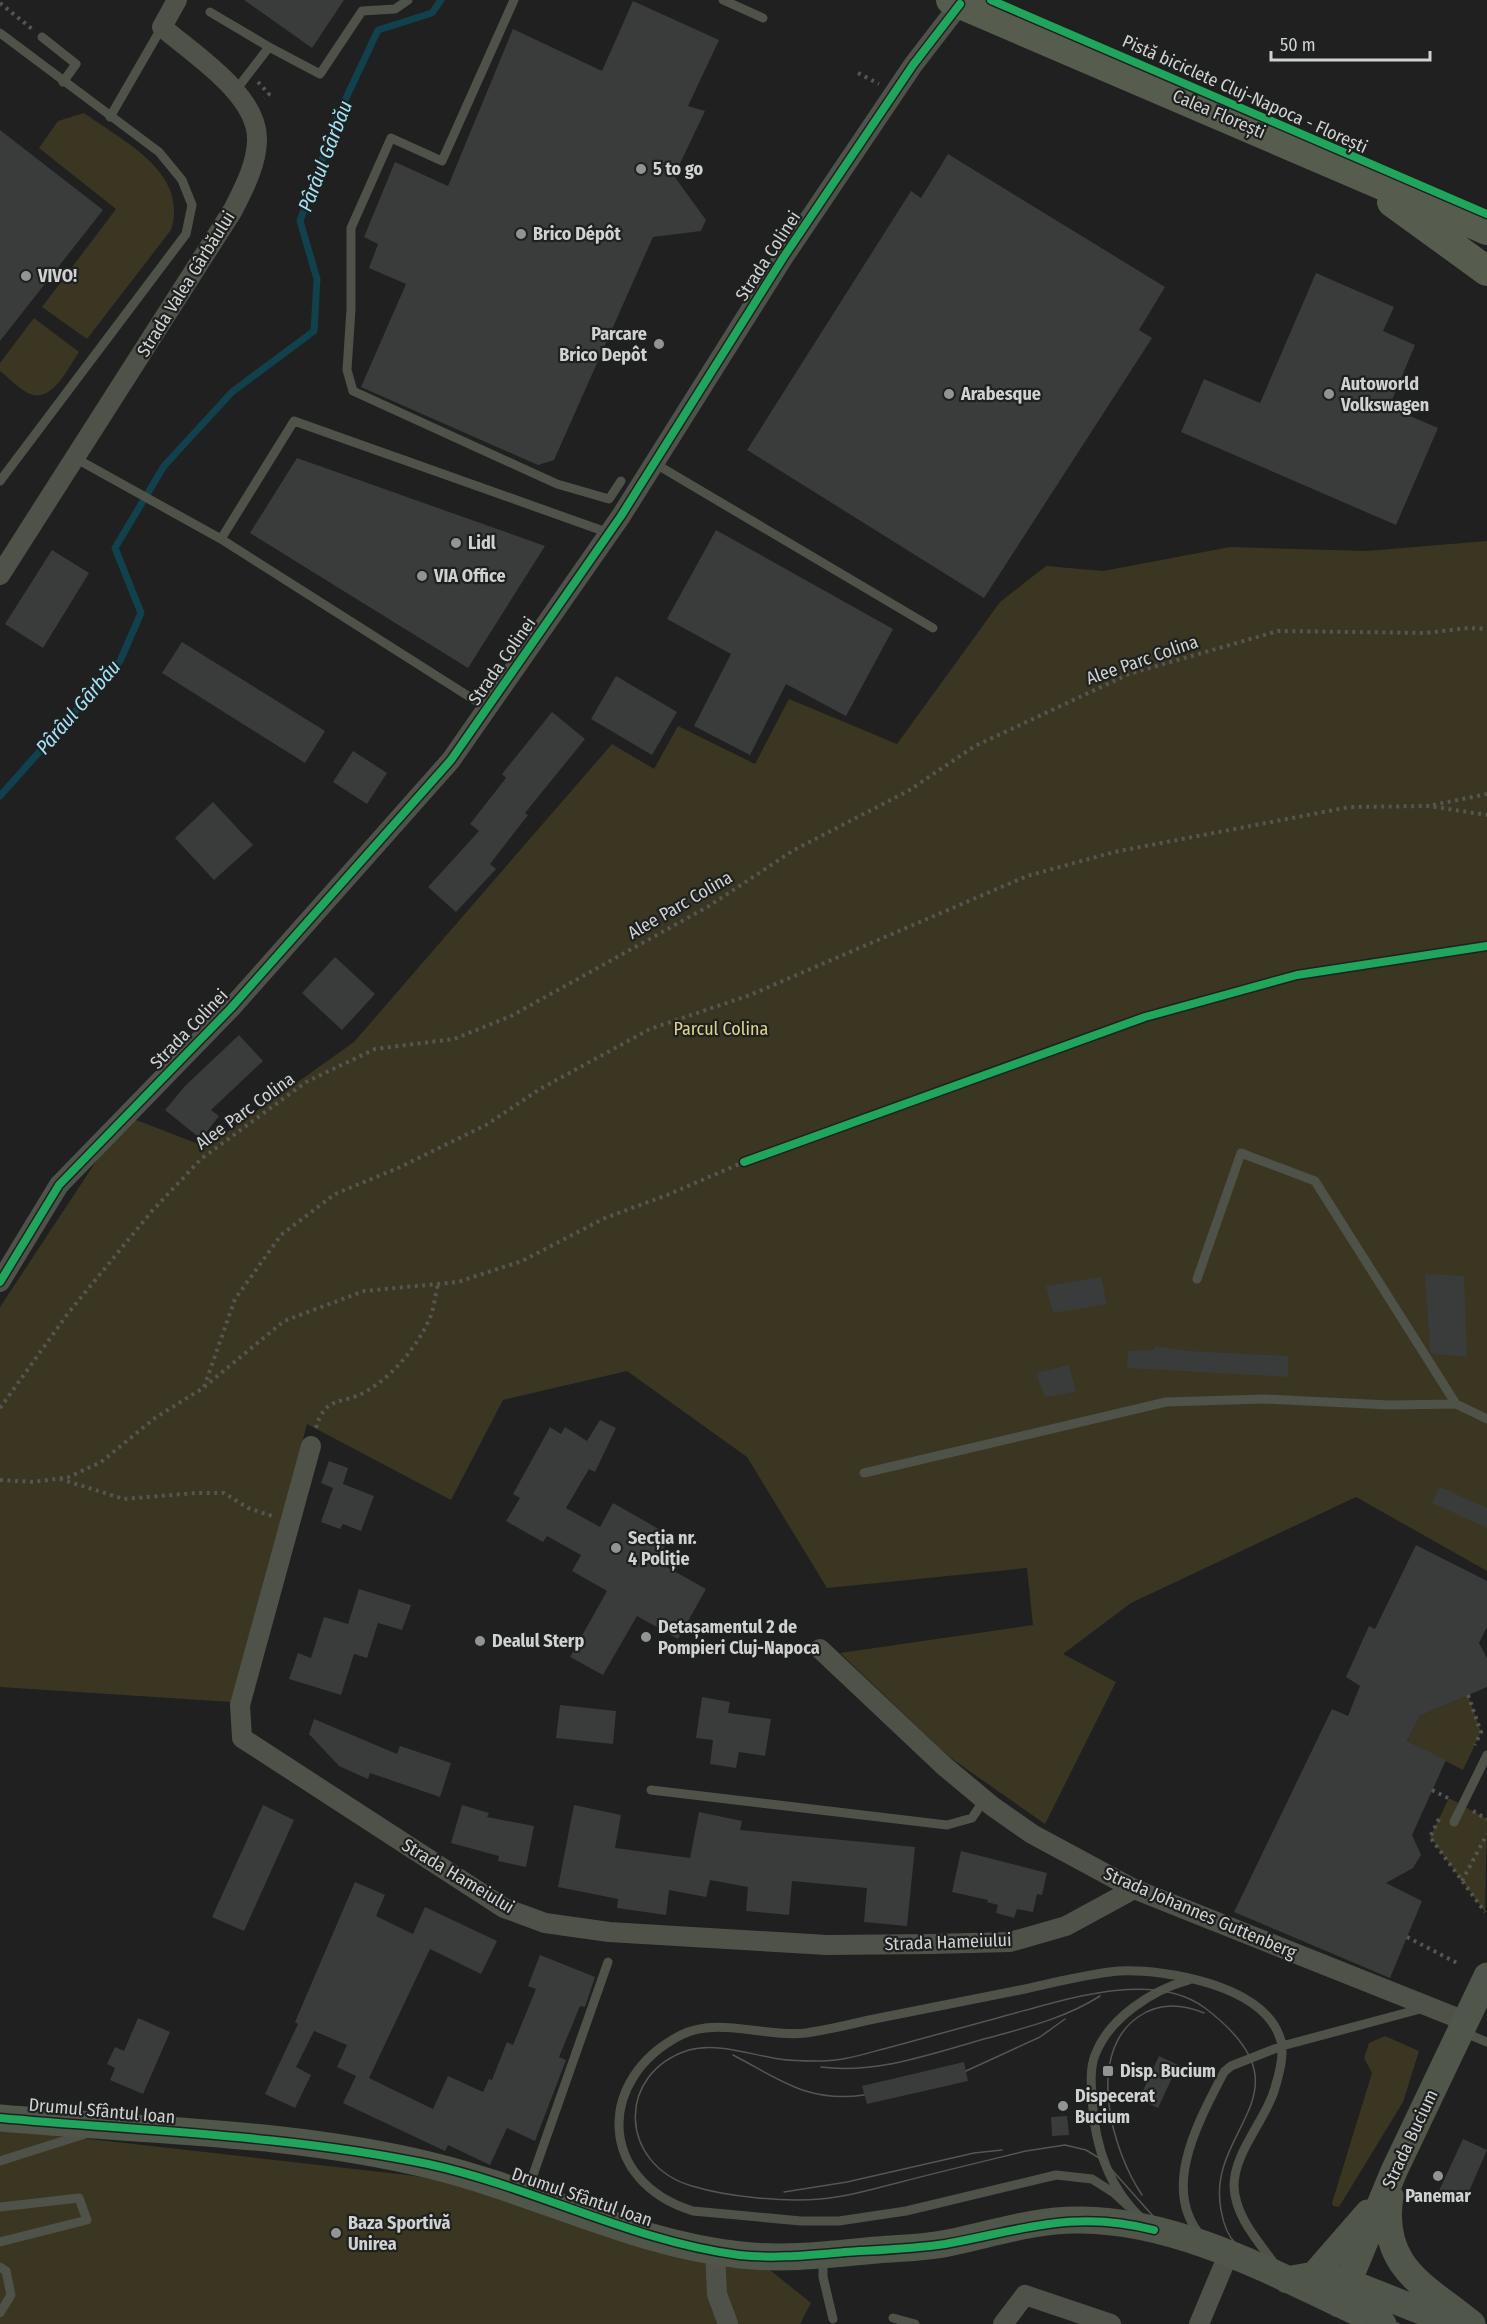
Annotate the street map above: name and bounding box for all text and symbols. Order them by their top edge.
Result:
scale bar [1271,24,1430,62]
street label: Pistă biciclete Cluj-Napoca - Florești [1119,30,1371,158]
text: 50 m [1280,34,1316,56]
street label: Calea Florești [1169,85,1269,143]
water label: Pârâul Gârbău [293,97,357,215]
place label: 5 to go [653,158,703,180]
marker: 5 to go [634,162,648,176]
street label: Strada Valea Gârbăului [132,207,240,361]
street label: Strada Colinei [731,207,805,305]
place label: Brico Dépôt [533,223,621,245]
marker: Brico Dépôt [514,227,528,241]
place label: VIVO! [37,265,77,287]
marker: VIVO! [19,269,33,283]
place label: Parcare Brico Depôt [559,323,648,366]
marker: Parcare Brico Depôt [652,337,666,351]
place label: Autoworld Volkswagen [1340,373,1429,416]
place label: Arabesque [960,383,1041,405]
marker: Arabesque [942,387,956,401]
marker: Autoworld Volkswagen [1322,387,1336,401]
place label: Lidl [468,532,496,554]
marker: Lidl [449,536,463,550]
place label: VIA Office [433,565,506,587]
marker: VIA Office [415,569,429,583]
street label: Strada Colinei [464,613,540,709]
street label: Alee Parc Colina [1083,630,1201,689]
water label: Pârâul Gârbău [31,655,125,759]
street label: Alee Parc Colina [624,866,736,944]
street label: Strada Colinei [145,984,233,1074]
park label: Parcul Colina [674,1018,769,1040]
street label: Alee Parc Colina [191,1068,299,1154]
place label: Secția nr. 4 Poliție [628,1527,697,1571]
marker: Secția nr. 4 Poliție [609,1541,623,1555]
place label: Detașamentul 2 de Pompieri Cluj-Napoca [658,1616,820,1659]
place label: Dealul Sterp [492,1630,584,1652]
marker: Detașamentul 2 de Pompieri Cluj-Napoca [639,1630,653,1644]
marker: Dealul Sterp [473,1634,487,1648]
street label: Strada Hameiului [398,1834,518,1918]
street label: Strada Johannes Guttenberg [1100,1862,1300,1964]
street label: Strada Hameiului [884,1929,1012,1955]
place label: Disp. Bucium [1120,2060,1216,2082]
marker: Disp. Bucium [1101,2064,1115,2078]
place label: Dispecerat Bucium [1075,2085,1156,2128]
street label: Strada Bucium [1377,2086,1443,2192]
street label: Drumul Sfântul Ioan [28,2094,176,2128]
marker: Dispecerat Bucium [1056,2099,1070,2113]
street label: Drumul Sfântul Ioan [509,2163,655,2231]
marker: Panemar [1431,2169,1445,2183]
place label: Panemar [1405,2185,1471,2207]
place label: Baza Sportivă Unirea [348,2212,450,2255]
marker: Baza Sportivă Unirea [329,2226,343,2240]

